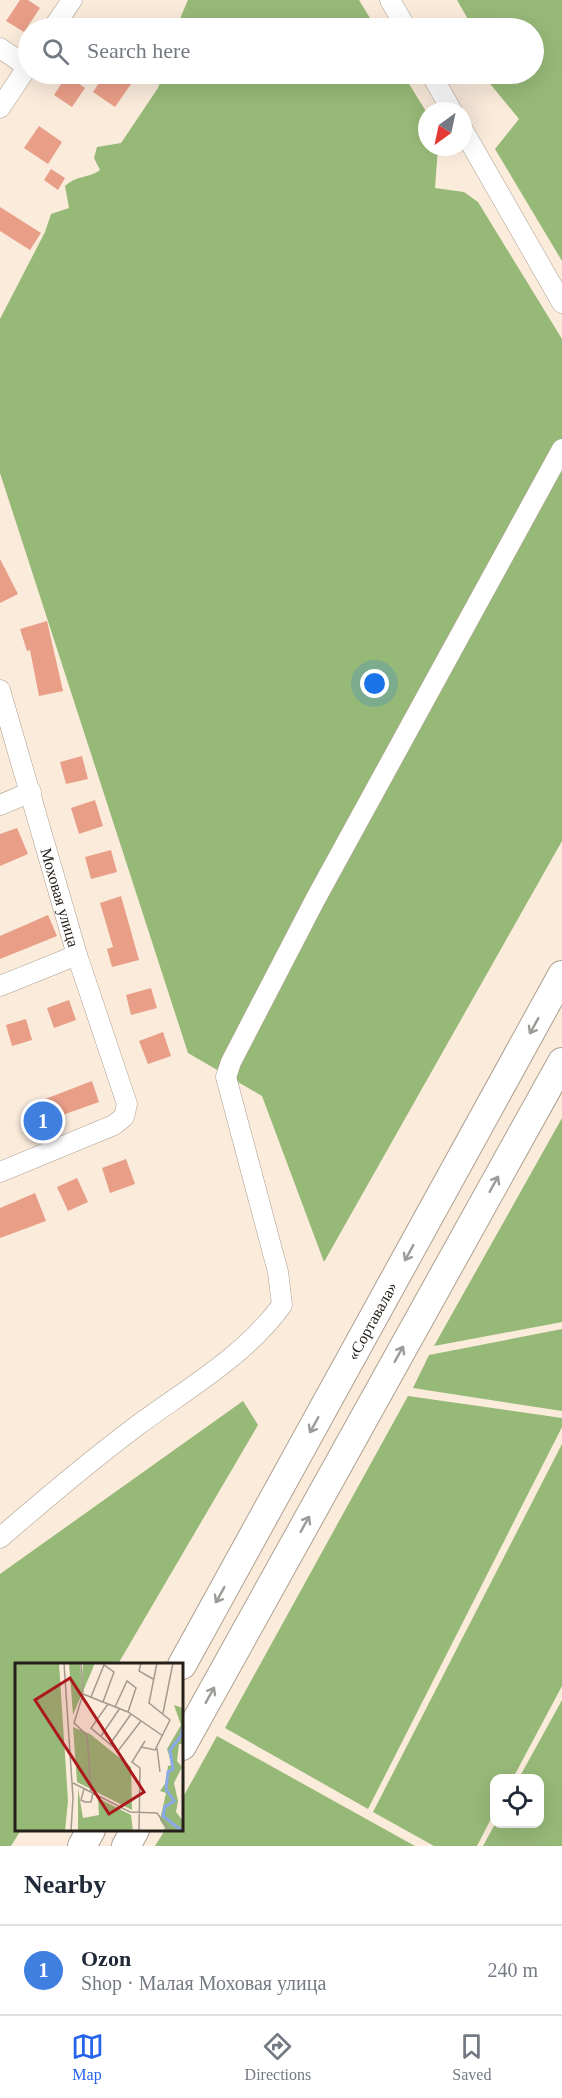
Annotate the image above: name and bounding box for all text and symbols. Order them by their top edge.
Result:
search box [18,18,544,84]
icon: search [39,35,72,68]
text: Search here [87,38,190,63]
north arrow [418,102,472,156]
your location [360,669,389,698]
street label: Моховая улица [37,846,82,949]
one-way arrow [528,1017,539,1035]
pin: 1 [24,1098,63,1144]
one-way arrow [489,1175,500,1193]
one-way arrow [403,1244,415,1261]
street label: «Сортавала» [344,1279,400,1363]
one-way arrow [394,1346,406,1363]
one-way arrow [308,1415,319,1433]
one-way arrow [300,1516,311,1534]
one-way arrow [214,1586,225,1604]
inset map [15,1663,183,1831]
one-way arrow [204,1687,216,1704]
map controls [490,1774,544,1828]
button: locate [490,1774,544,1828]
text: Nearby [24,1870,106,1899]
text: Ozon [81,1946,131,1971]
text: 1 [39,1959,49,1981]
text: 240 m [487,1959,538,1981]
text: Shop · Малая Моховая улица [81,1972,326,1994]
tab: Map [71,2030,104,2084]
tab: Directions [245,2030,311,2084]
tab: Saved [452,2030,491,2084]

